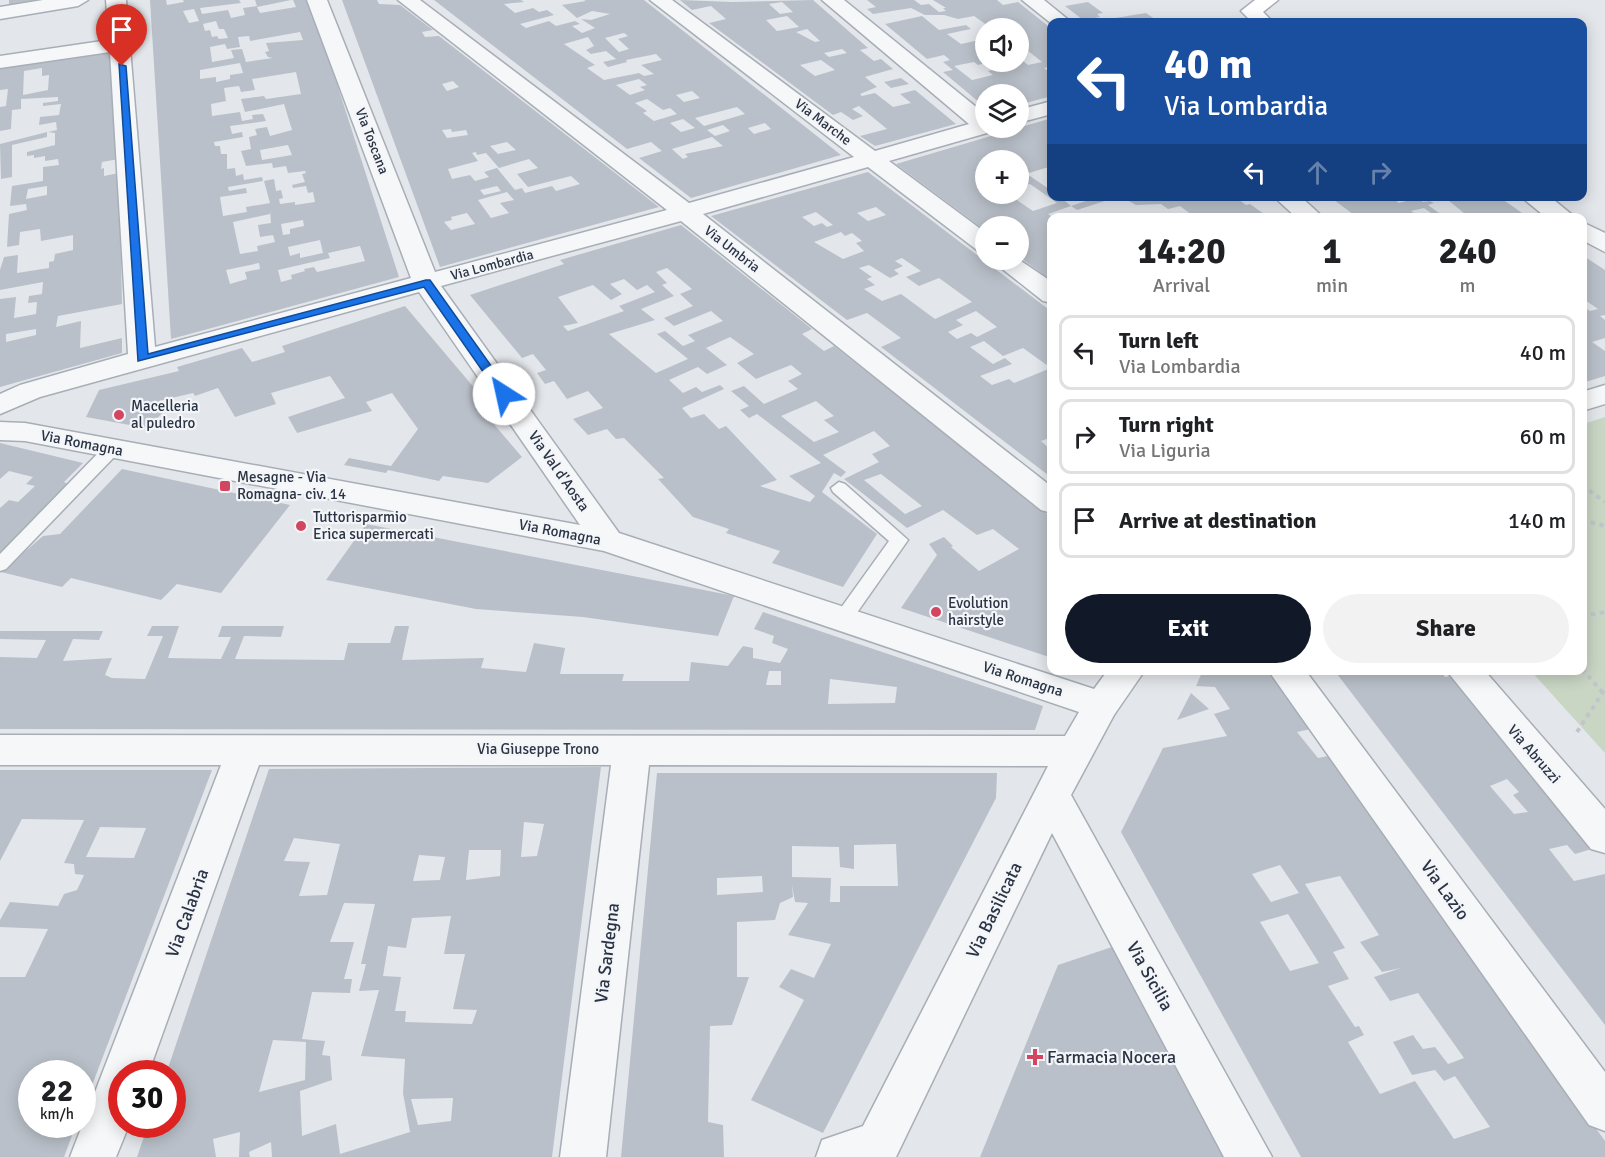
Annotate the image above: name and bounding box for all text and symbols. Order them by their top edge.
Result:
pin [96,4,147,66]
icon: arrive [105,13,138,46]
map controls [975,18,1029,270]
button: sound [975,18,1029,72]
text: 40 m [1164,39,1253,90]
icon: left [1065,42,1143,120]
button: layers [975,84,1029,138]
text: Via Lombardia [1164,90,1328,123]
street label: Via Marche [791,95,855,149]
street label: Via Toscana [352,105,392,177]
button: + [975,150,1029,204]
icon: left [1238,156,1271,189]
icon: ahead [1301,156,1334,189]
icon: right [1364,156,1397,189]
button: − [975,216,1029,270]
street label: Via Umbria [701,222,763,276]
text: 14:20 [1137,229,1226,274]
text: 1 [1322,229,1342,274]
text: 240 [1438,229,1497,274]
street label: Via Lombardia [449,246,535,284]
text: Arrival [1153,273,1210,298]
text: min [1316,273,1348,298]
text: m [1460,273,1476,298]
text: Turn left [1119,327,1199,354]
icon: left [1068,336,1101,369]
text: 40 m [1520,339,1566,366]
text: Via Lombardia [1119,354,1241,379]
position arrow [472,362,536,426]
place label: Macelleria al puledro [131,397,199,432]
marker: Macelleria al puledro [112,408,126,422]
text: Turn right [1119,411,1214,438]
icon: right [1068,420,1101,453]
text: 60 m [1520,423,1566,450]
street label: Via Romagna [39,426,125,460]
street label: Via Val d'Aosta [525,427,593,515]
text: Via Liguria [1119,438,1211,463]
place label: Mesagne - Via Romagna- civ. 14 [237,468,346,503]
marker: Mesagne - Via Romagna- civ. 14 [218,479,232,493]
icon: arrive [1068,504,1101,537]
text: Arrive at destination [1119,507,1316,534]
text: 140 m [1508,507,1566,534]
place label: Tuttorisparmio Erica supermercati [313,508,434,543]
street label: Via Romagna [517,515,603,549]
marker: Tuttorisparmio Erica supermercati [294,519,308,533]
place label: Evolution hairstyle [948,594,1009,629]
button: Exit [1065,594,1311,663]
button: Share [1323,594,1569,663]
marker: Evolution hairstyle [929,605,943,619]
street label: Via Romagna [981,658,1065,700]
street label: Via Abruzzi [1504,721,1564,787]
street label: Via Giuseppe Trono [477,740,599,758]
street label: Via Lazio [1416,856,1474,924]
street label: Via Basilicata [961,858,1027,962]
street label: Via Calabria [161,866,213,960]
street label: Via Sardegna [590,902,624,1004]
street label: Via Sicilia [1122,937,1178,1015]
place label: Farmacia Nocera [1047,1046,1176,1068]
marker: Farmacia Nocera [1028,1050,1042,1064]
speed limit sign: 30 [108,1060,186,1138]
text: 22 [41,1073,73,1110]
text: km/h [40,1105,74,1123]

